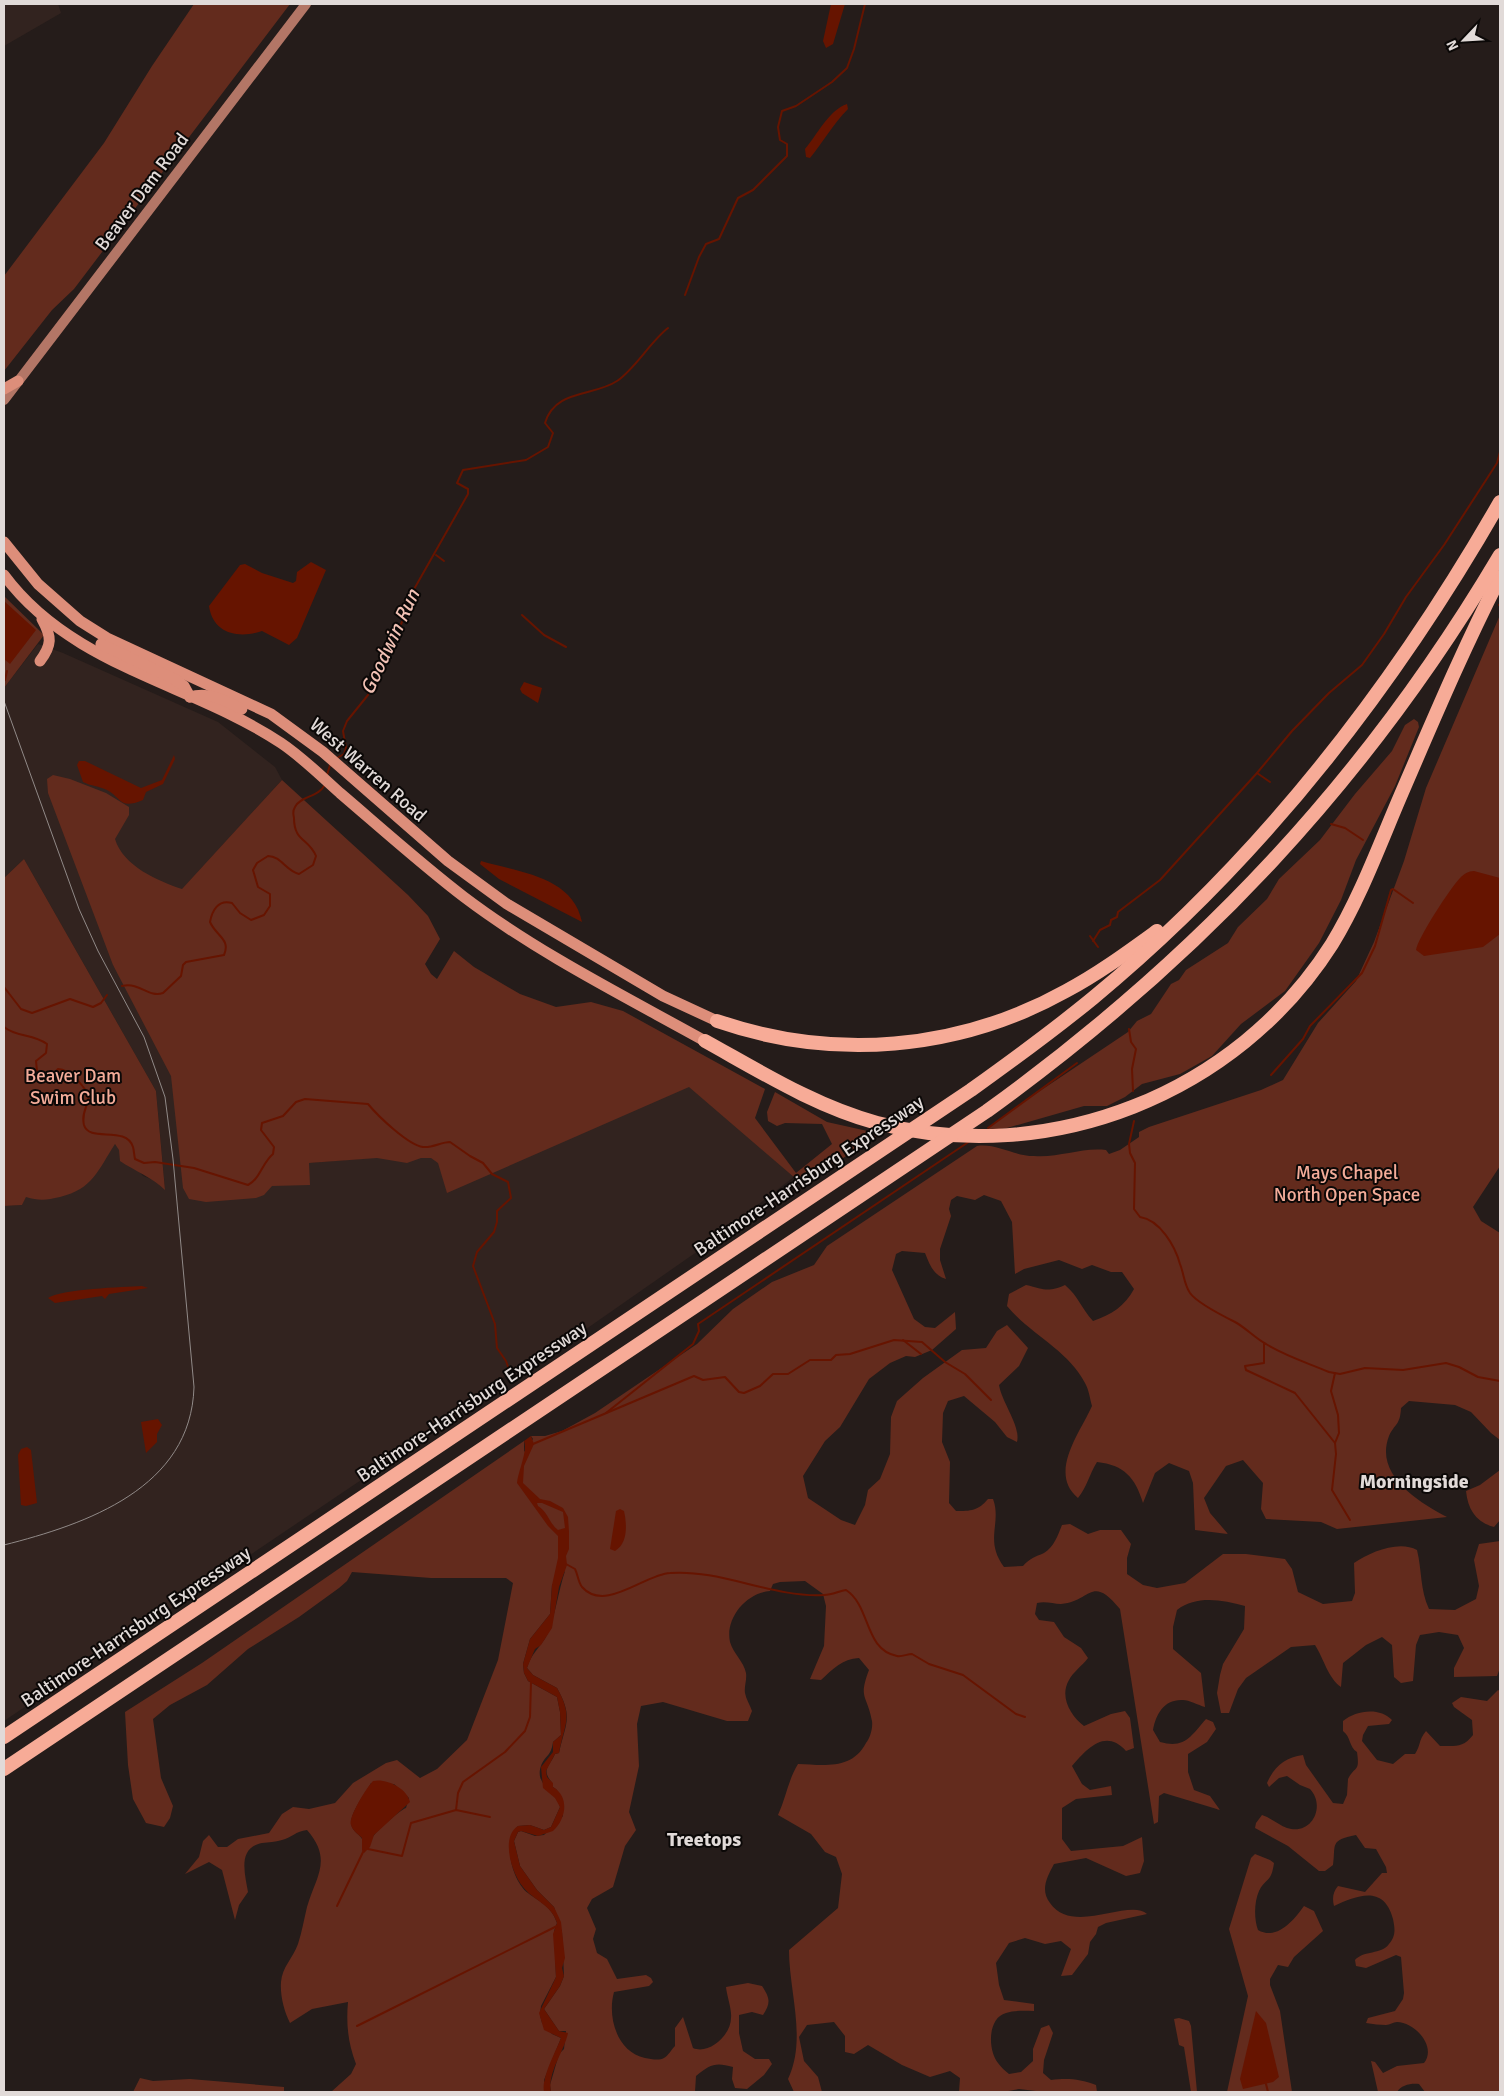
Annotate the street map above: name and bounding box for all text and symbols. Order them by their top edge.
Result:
north arrow [1439,15,1489,65]
text: N [1443,37,1462,53]
street label: Beaver Dam Road [90,128,194,256]
water label: Goodwin Run [355,584,426,699]
street label: West Warren Road [304,713,432,827]
park label: Beaver Dam Swim Club [25,1064,121,1110]
street label: Baltimore-Harrisburg Expressway [690,1090,929,1262]
park label: Mays Chapel North Open Space [1274,1161,1420,1207]
street label: Baltimore-Harrisburg Expressway [353,1316,592,1488]
district label: Morningside [1359,1469,1469,1494]
street label: Baltimore-Harrisburg Expressway [17,1541,256,1713]
district label: Treetops [667,1827,741,1852]

